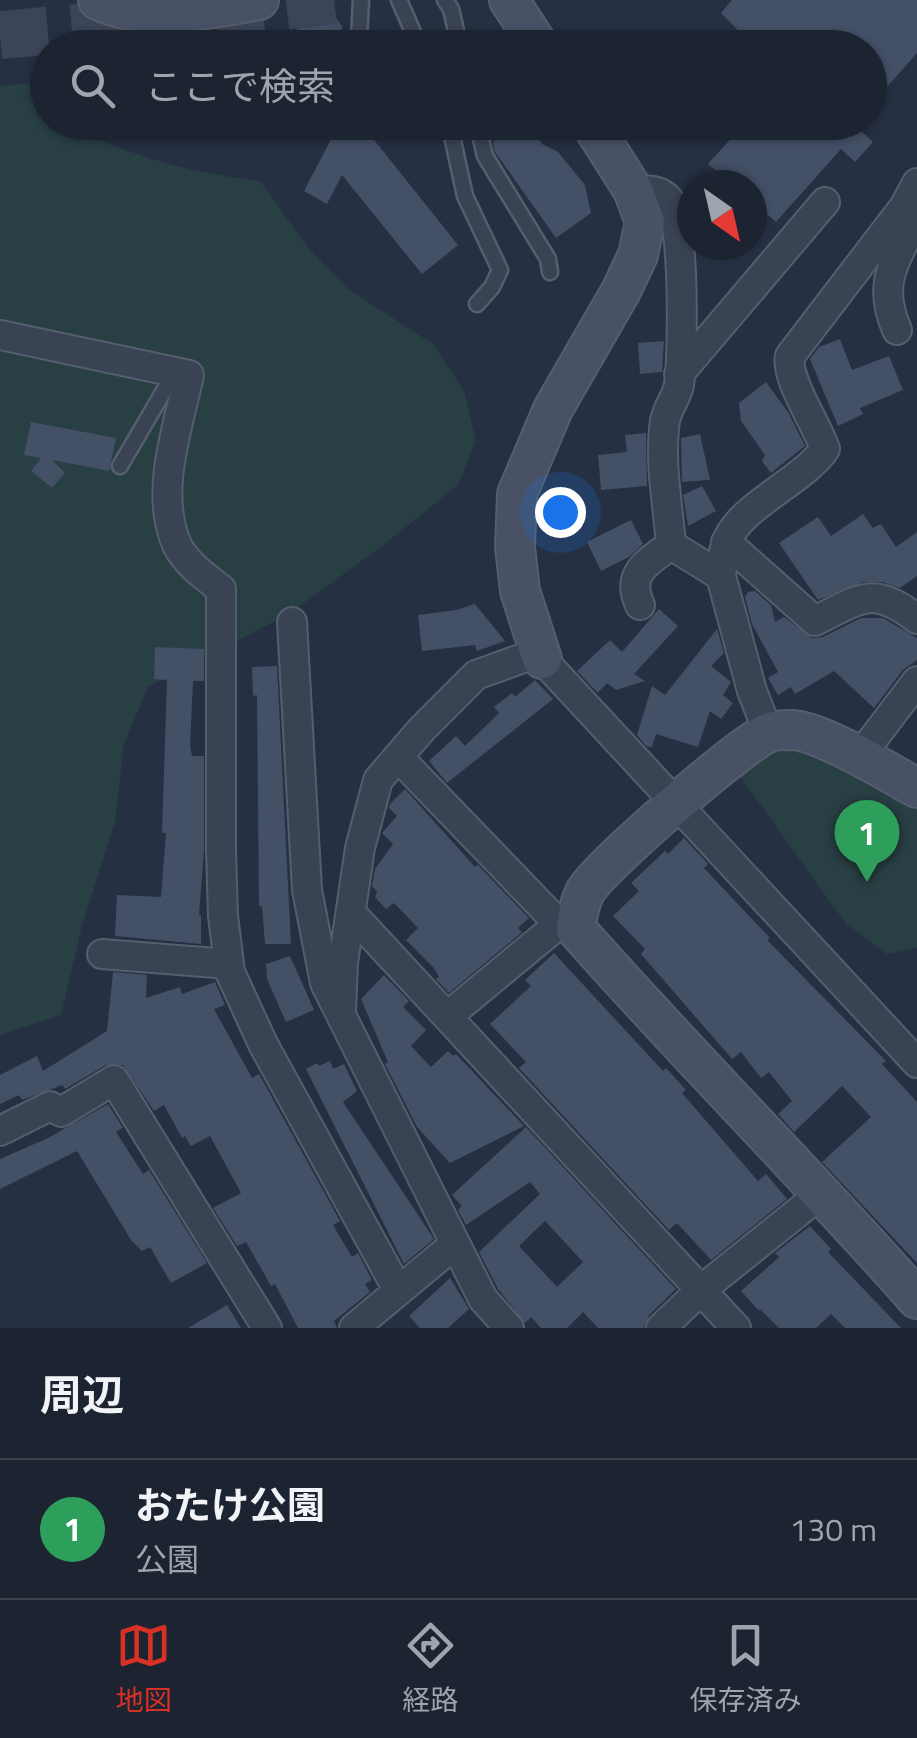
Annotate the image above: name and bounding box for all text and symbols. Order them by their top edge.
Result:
search box [30,30,887,140]
text: ここで検索 [145,57,335,115]
icon: search [65,58,120,113]
north arrow [677,170,767,260]
your location [535,487,586,538]
pin: 1 [834,800,900,882]
text: 周辺 [40,1362,124,1426]
text: おたけ公園 [135,1476,325,1534]
text: 1 [64,1505,81,1553]
text: 130 m [789,1505,877,1553]
text: 公園 [135,1535,199,1583]
tab: 地図 [115,1618,172,1721]
tab: 経路 [402,1618,459,1721]
tab: 保存済み [689,1618,802,1721]

